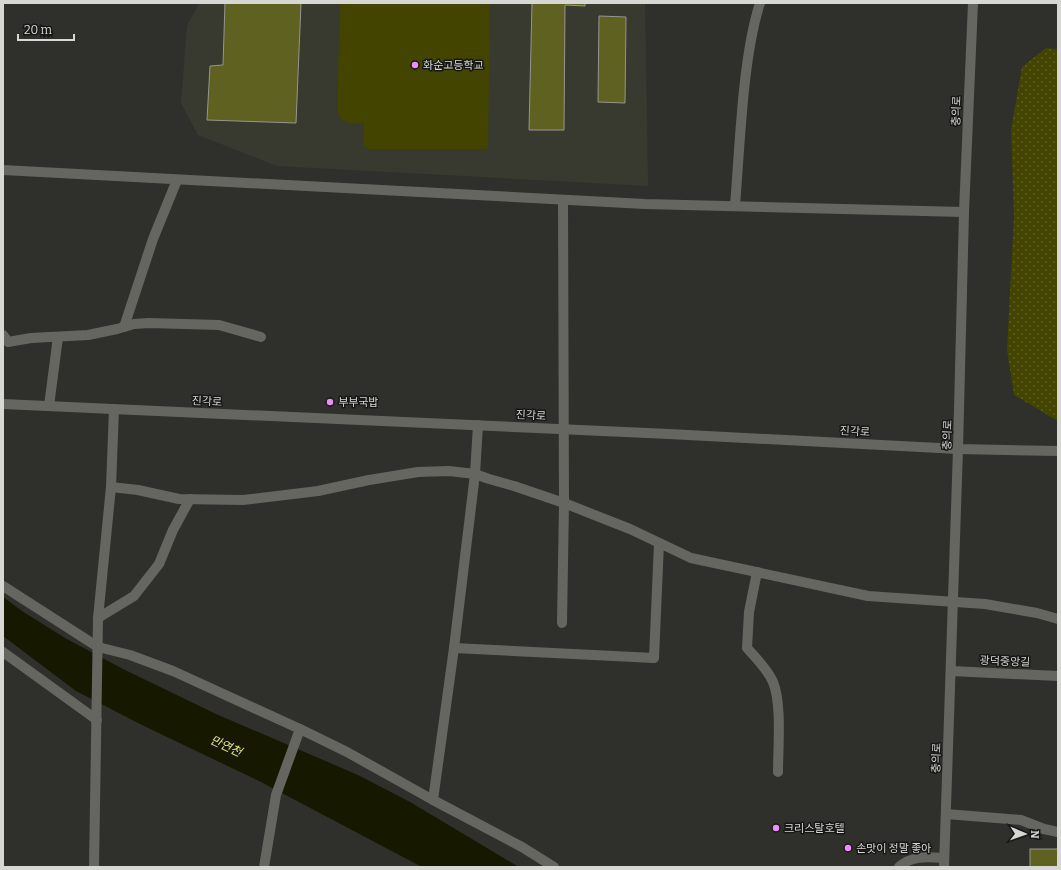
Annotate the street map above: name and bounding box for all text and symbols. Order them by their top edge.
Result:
scale bar [18,16,74,42]
text: 20 m [24,23,53,37]
place label: 화순고등학교 [423,59,484,72]
marker: 화순고등학교 [410,60,420,70]
street label: 충의로 [949,96,964,126]
street label: 진각로 [191,394,222,409]
place label: 부부국밥 [338,396,378,409]
marker: 부부국밥 [325,397,335,407]
street label: 진각로 [515,408,546,423]
street label: 충의로 [940,420,955,450]
street label: 진각로 [839,424,870,439]
street label: 광덕중앙길 [979,654,1030,669]
water label: 만연천 [208,733,246,760]
street label: 충의로 [929,743,944,773]
north arrow [1005,814,1045,854]
place label: 크리스탈호텔 [784,822,845,835]
marker: 크리스탈호텔 [771,823,781,833]
text: N [1028,830,1041,839]
place label: 손맛이 정말 좋아 [856,842,931,855]
marker: 손맛이 정말 좋아 [843,843,853,853]

